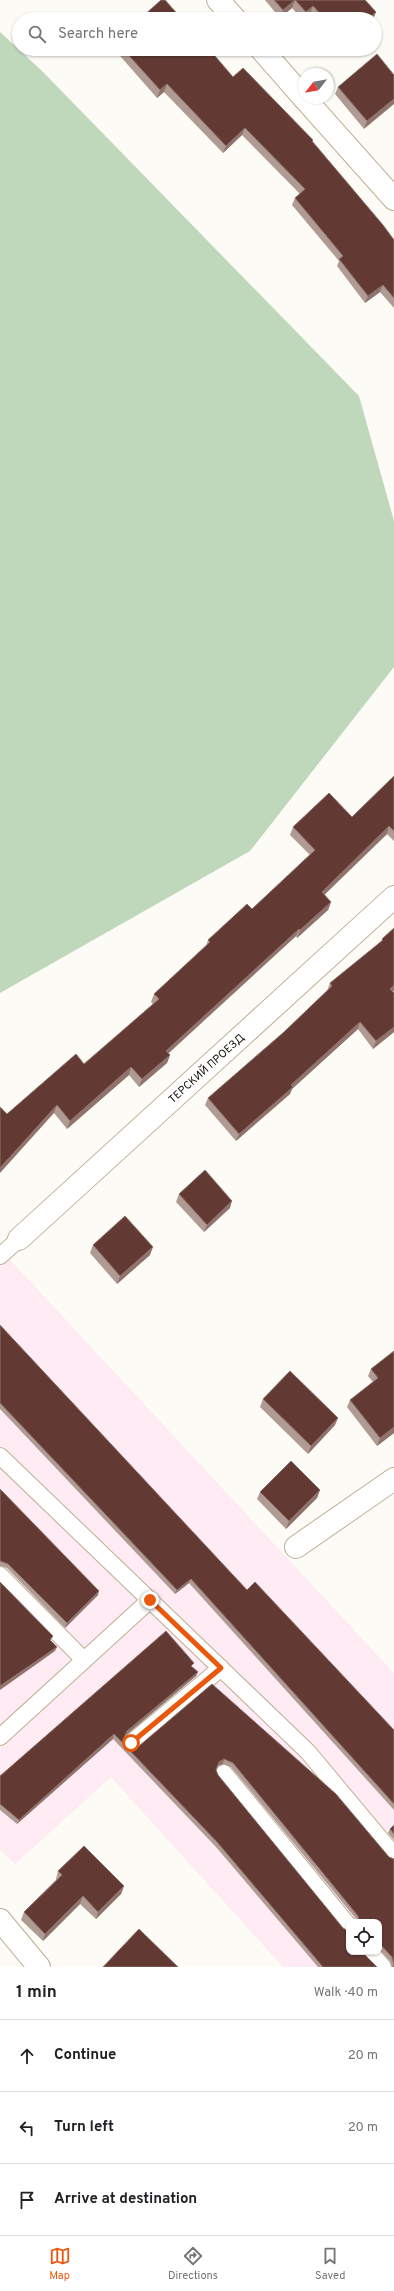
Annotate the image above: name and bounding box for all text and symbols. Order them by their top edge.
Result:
search box [12,12,382,56]
icon: search [26,23,48,45]
text: Search here [58,25,138,44]
north arrow [298,68,334,104]
street label: ТЕРСКИЙ ПРОЕЗД [165,1030,248,1107]
route end [141,1591,159,1609]
route start [122,1734,140,1752]
map controls [346,1919,382,1955]
button: locate [346,1919,382,1955]
text: 1 min [16,1982,57,2004]
text: Walk · 40 m [314,1985,378,2001]
icon: ahead [16,2045,38,2067]
text: Continue [54,2046,116,2065]
text: 20 m [348,2048,378,2064]
icon: left [16,2117,38,2139]
text: Turn left [54,2118,114,2137]
text: 20 m [348,2120,378,2136]
icon: arrive [16,2189,38,2211]
text: Arrive at destination [54,2190,197,2209]
tab: Map [49,2245,71,2283]
tab: Directions [168,2245,218,2283]
tab: Saved [315,2245,345,2283]

